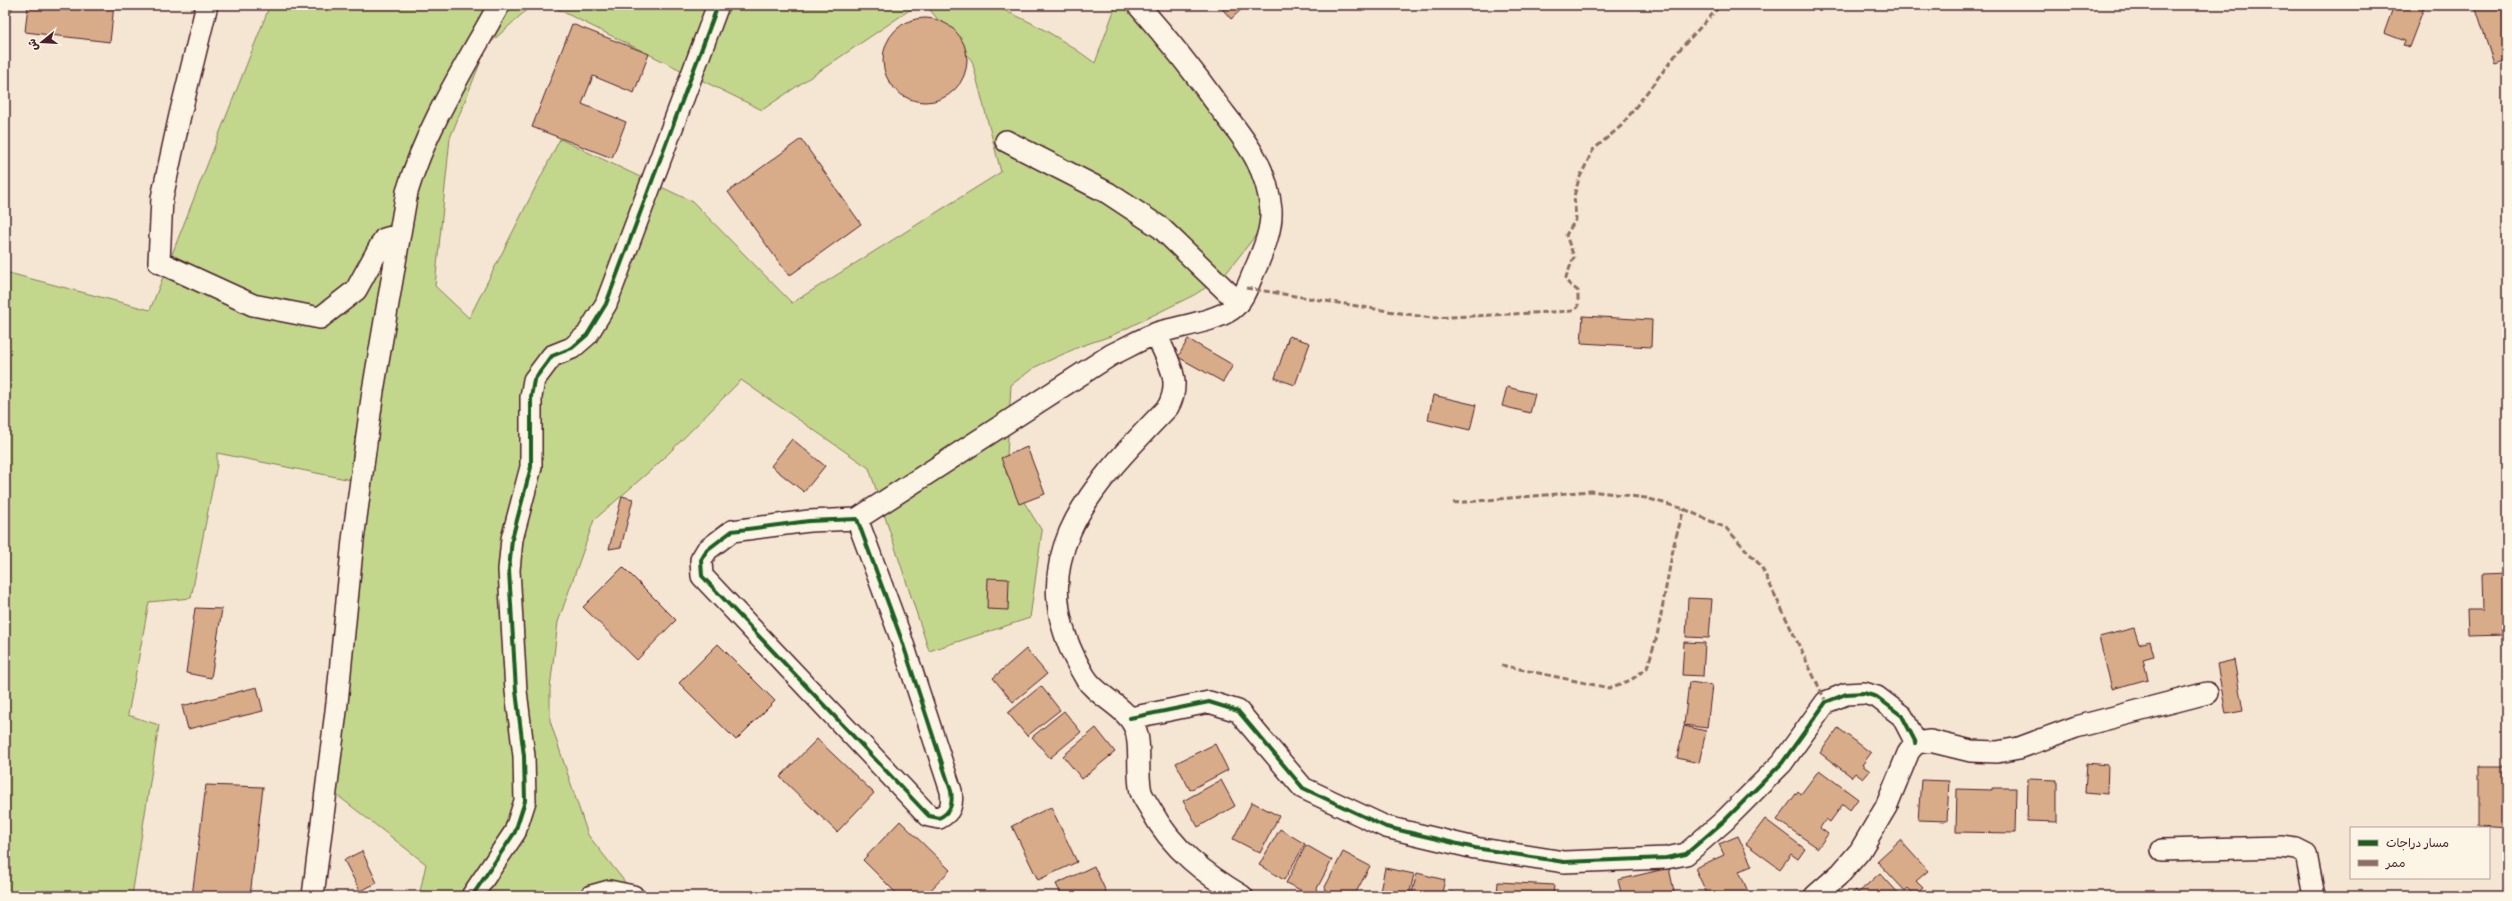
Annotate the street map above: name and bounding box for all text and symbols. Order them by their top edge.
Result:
north arrow [22,22,62,62]
text: ش [24,37,41,53]
legend [2350,827,2490,879]
text: مسار دراجات [2386,835,2449,851]
text: ممر [2385,855,2405,871]

